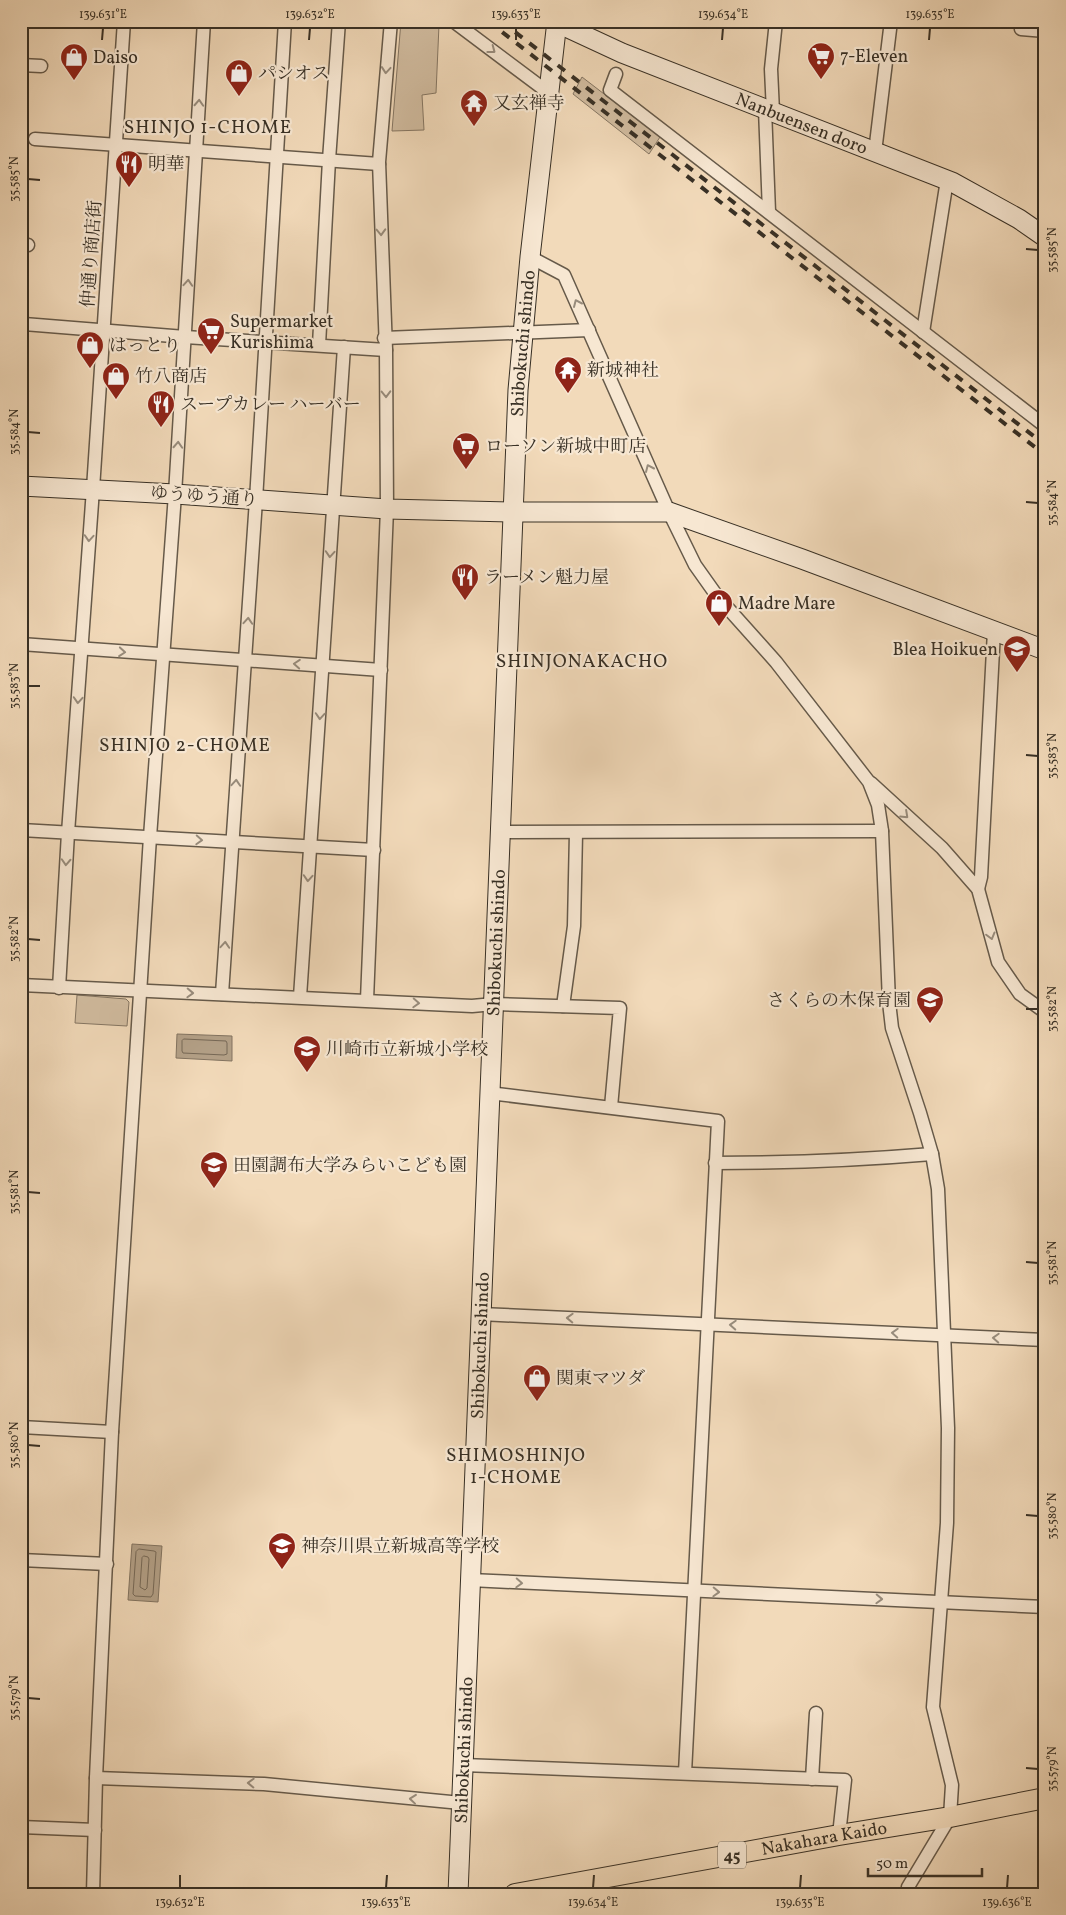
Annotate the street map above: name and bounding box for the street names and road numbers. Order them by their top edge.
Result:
street label: Nanbuensen doro [731,88,871,162]
street label: 仲通り商店街 [76,199,109,309]
street label: Shibokuchi shindo [506,269,543,417]
street label: ゆうゆう通り [149,481,259,514]
street label: Shibokuchi shindo [482,869,513,1017]
street label: Shibokuchi shindo [466,1272,497,1419]
street label: Shibokuchi shindo [450,1676,481,1824]
street label: Nakahara Kaido [759,1816,889,1863]
road number: 45 [718,1842,746,1868]

